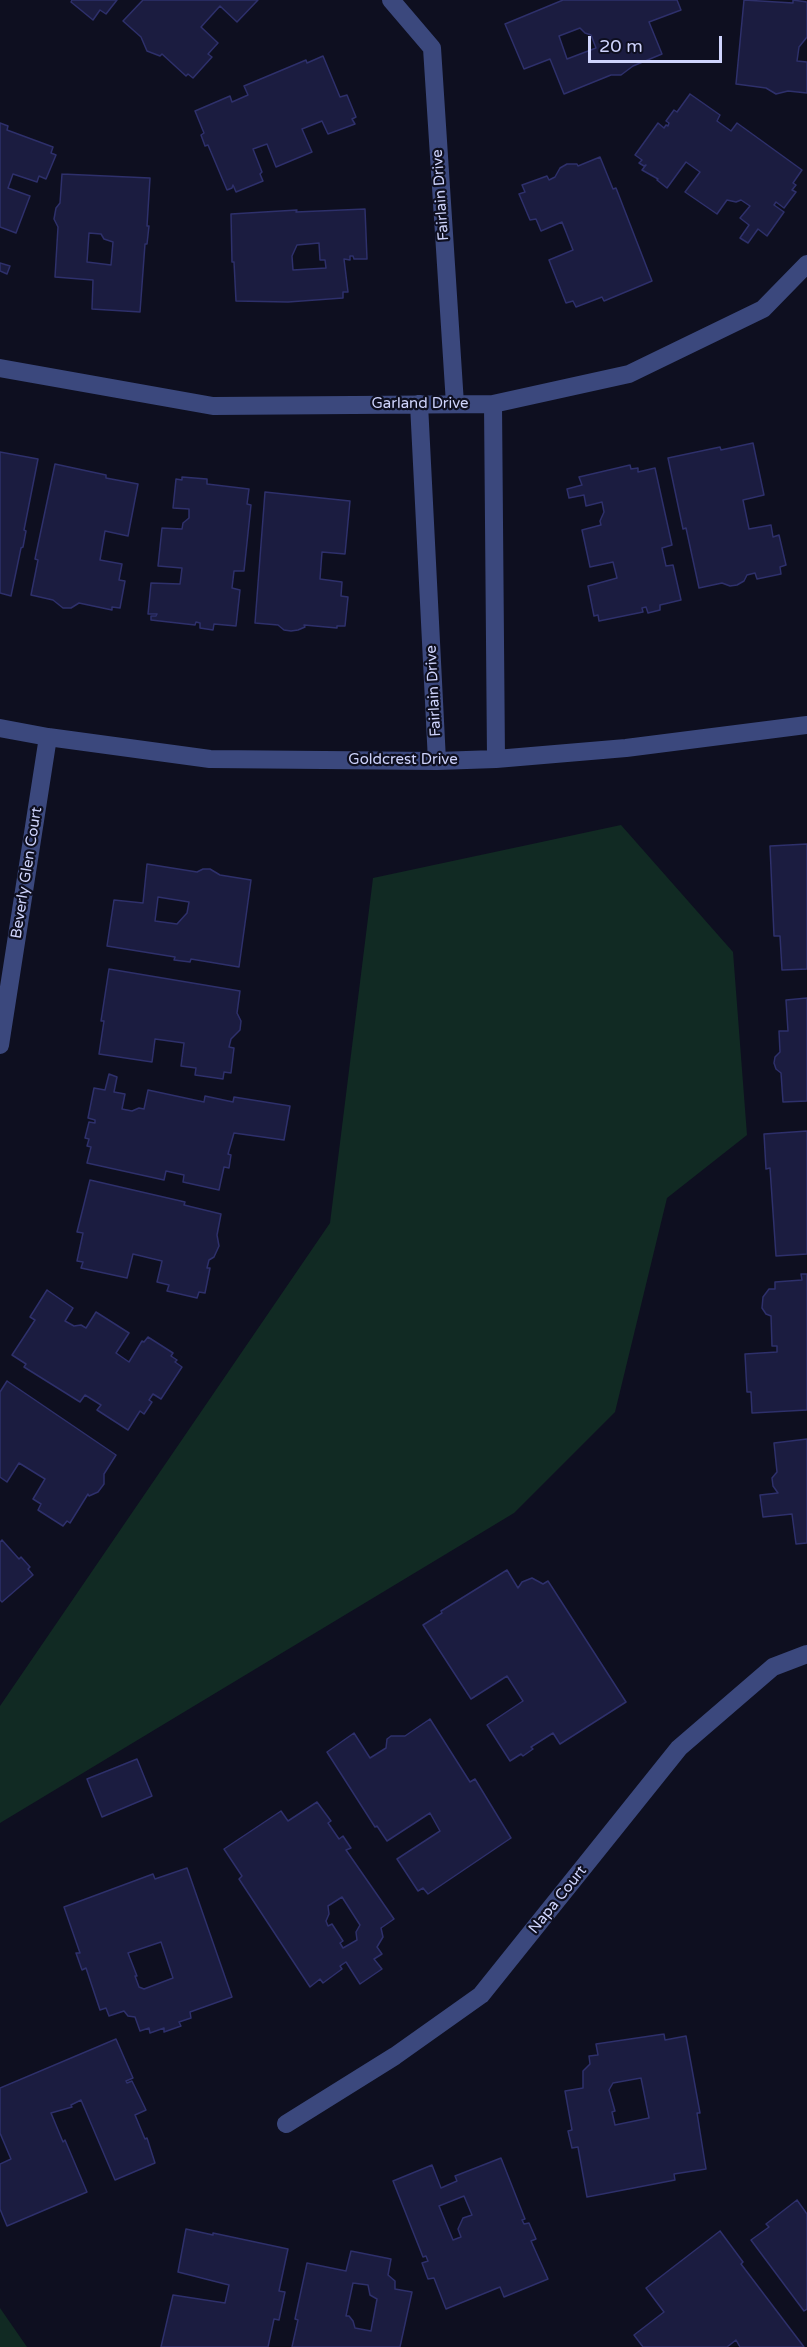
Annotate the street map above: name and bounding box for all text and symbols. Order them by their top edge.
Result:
scale bar [591,24,724,62]
text: 20 m [599,35,643,57]
street label: Fairlain Drive [429,149,453,241]
street label: Garland Drive [371,395,469,413]
street label: Fairlain Drive [423,645,445,737]
street label: Goldcrest Drive [348,751,458,769]
street label: Beverly Glen Court [8,806,46,940]
street label: Napa Court [525,1862,591,1938]

